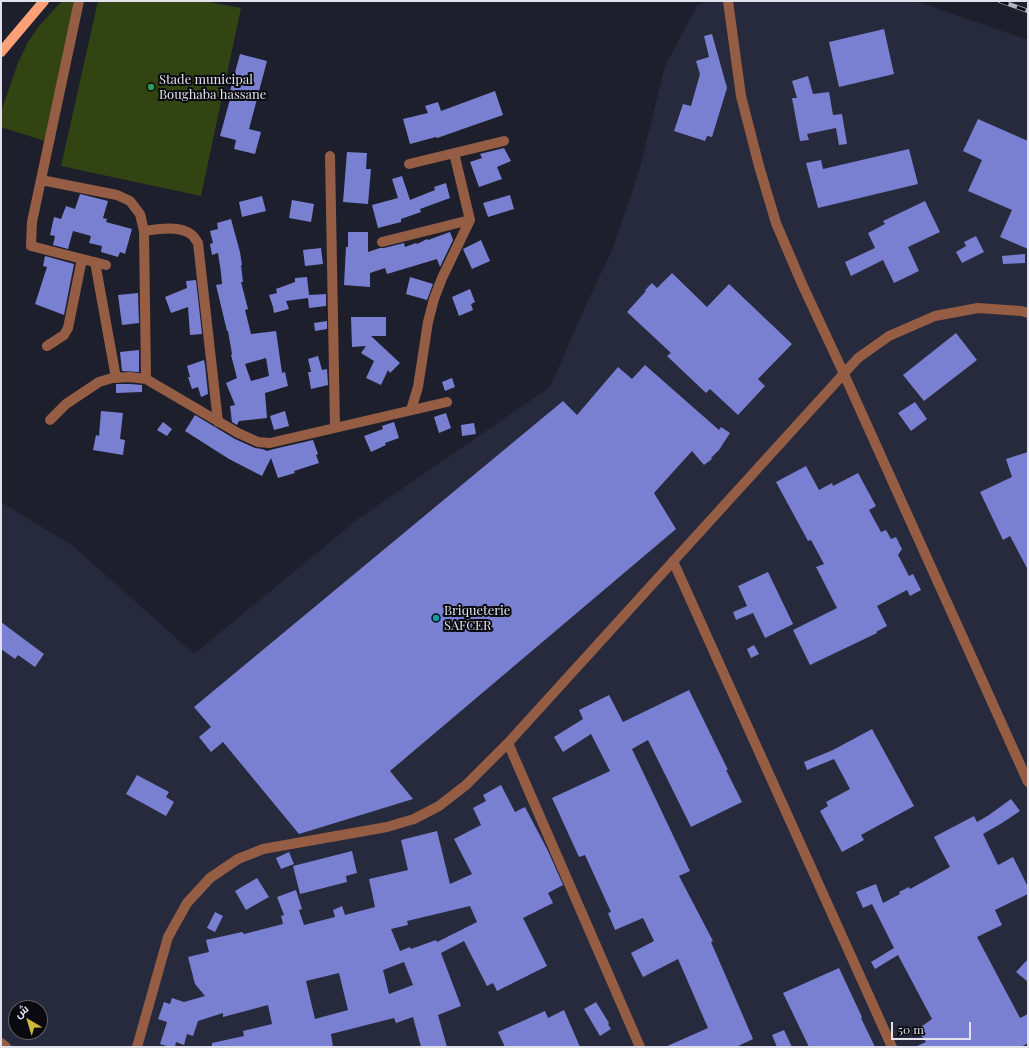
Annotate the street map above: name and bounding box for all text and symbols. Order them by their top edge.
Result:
place label: Stade municipal Boughaba hassane [159,72,266,103]
marker: Stade municipal Boughaba hassane [146,82,156,92]
place label: Briqueterie SAFCER [444,603,510,634]
marker: Briqueterie SAFCER [431,613,441,623]
north arrow [8,1000,48,1040]
text: ش [11,1001,31,1021]
scale bar [893,1014,973,1040]
text: 50 m [898,1021,924,1037]

